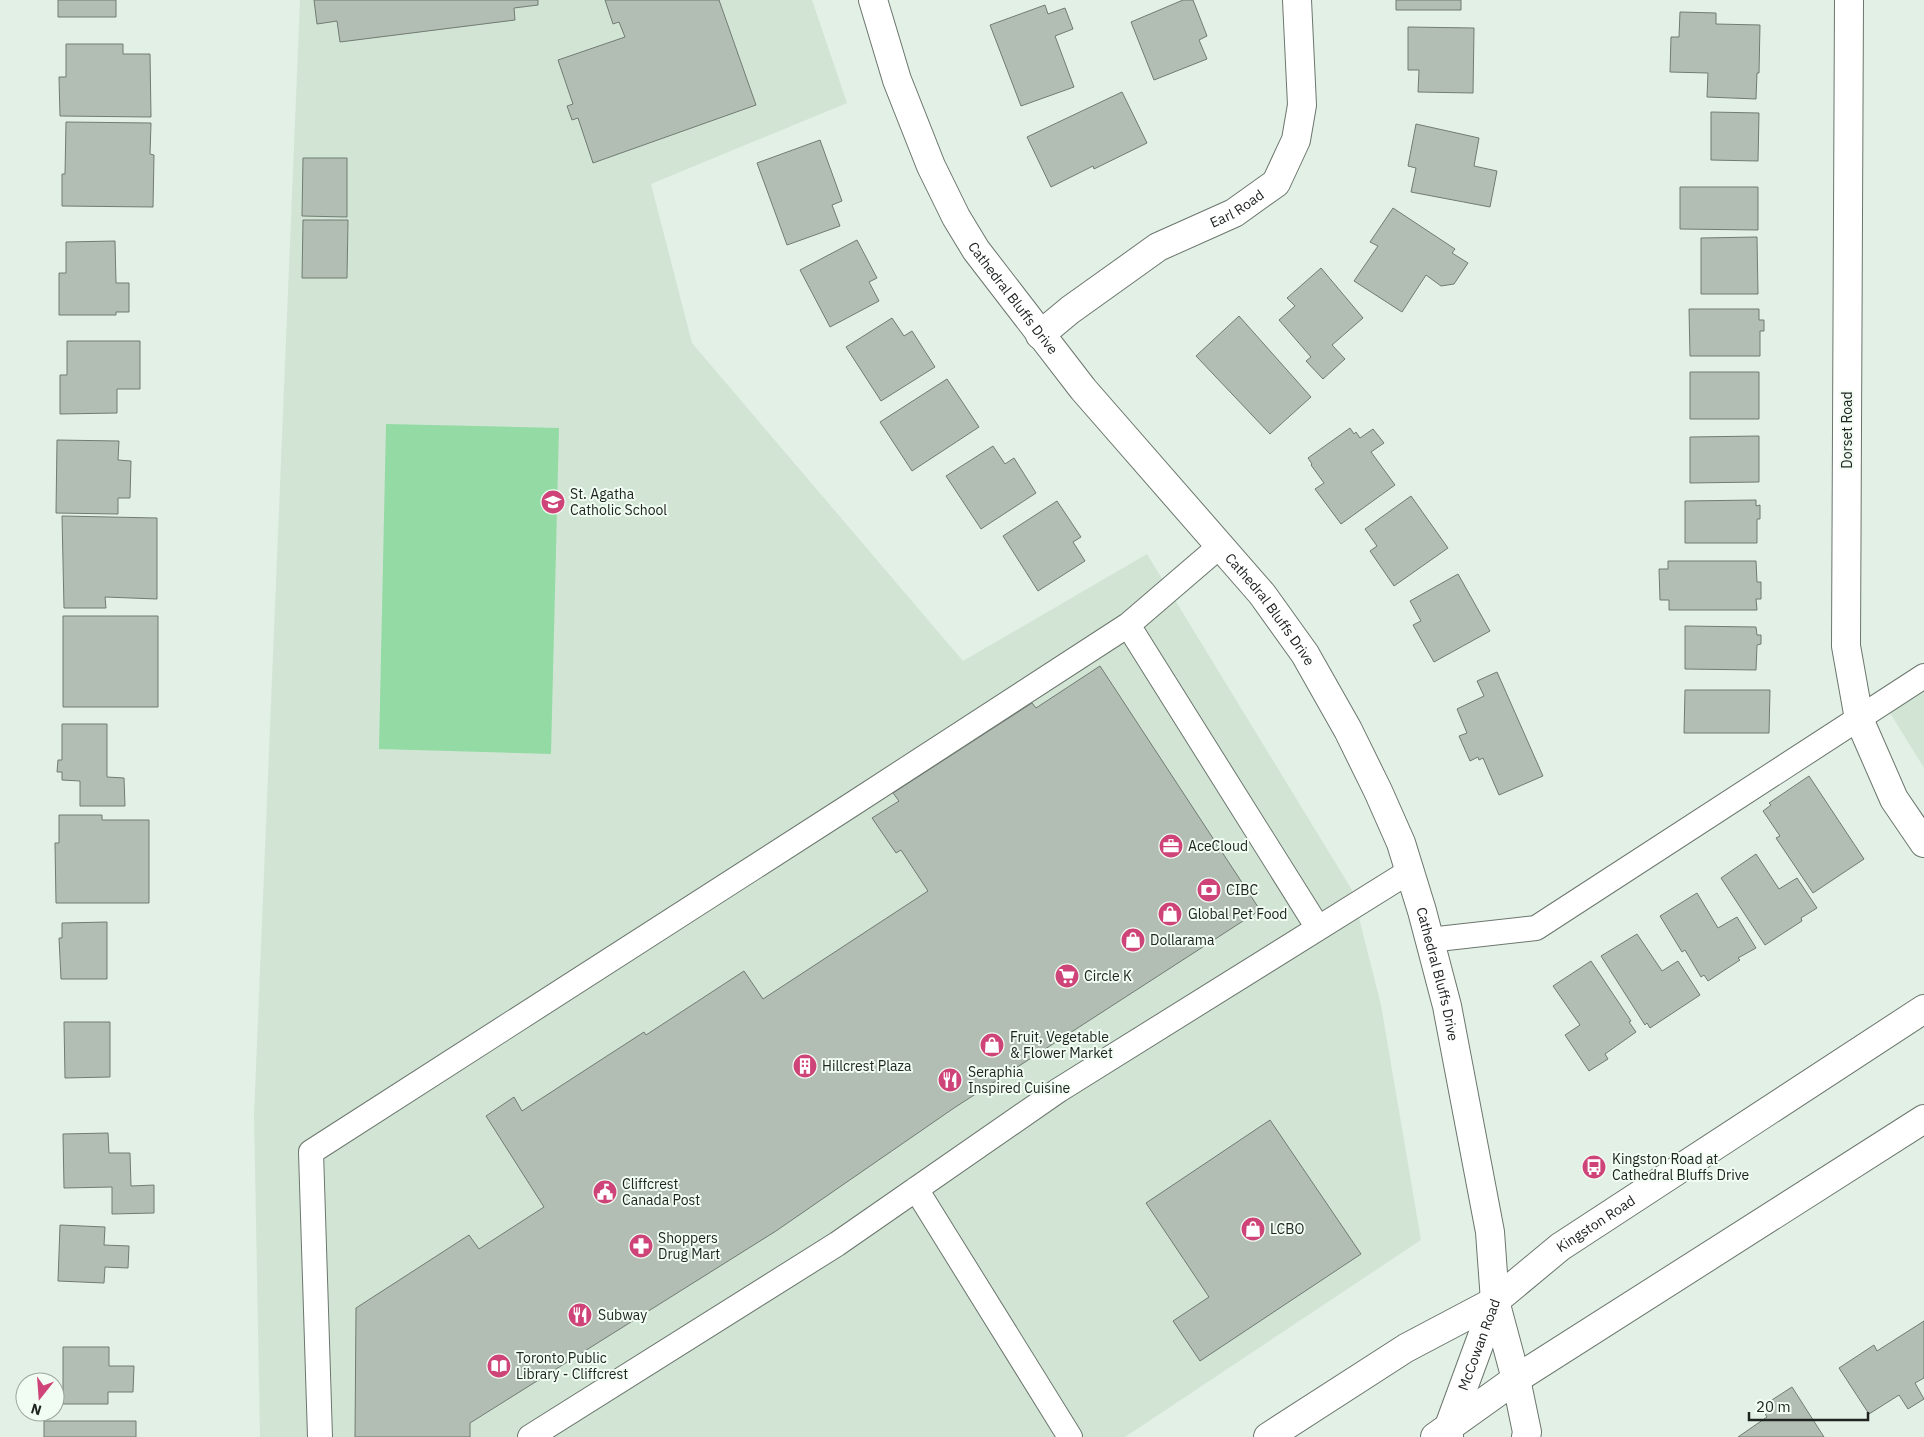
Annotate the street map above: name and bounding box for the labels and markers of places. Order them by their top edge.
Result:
place label: St. Agatha Catholic School [570,485,667,519]
school or university icon: St. Agatha Catholic School [540,489,566,515]
office icon: AceCloud [1158,833,1184,859]
place label: AceCloud [1188,837,1248,855]
bank icon: CIBC [1196,877,1222,903]
place label: CIBC [1226,881,1258,899]
shop icon: Global Pet Food [1157,901,1183,927]
place label: Global Pet Food [1188,905,1287,923]
shop icon: Dollarama [1120,927,1146,953]
place label: Dollarama [1150,931,1215,949]
supermarket icon: Circle K [1054,963,1080,989]
place label: Circle K [1084,967,1132,985]
place label: Fruit, Vegetable & Flower Market [1010,1028,1113,1062]
shop icon: Fruit, Vegetable & Flower Market [979,1032,1005,1058]
building icon: Hillcrest Plaza [792,1053,818,1079]
place label: Hillcrest Plaza [822,1057,912,1075]
place label: Seraphia Inspired Cuisine [968,1063,1071,1097]
restaurant icon: Seraphia Inspired Cuisine [937,1067,963,1093]
place label: Kingston Road at Cathedral Bluffs Drive [1612,1150,1749,1184]
bus stop icon: Kingston Road at Cathedral Bluffs Drive [1581,1154,1607,1180]
place label: Cliffcrest Canada Post [622,1175,700,1209]
public building icon: Cliffcrest Canada Post [592,1179,618,1205]
shop icon: LCBO [1240,1216,1266,1242]
place label: LCBO [1270,1220,1304,1238]
place label: Shoppers Drug Mart [658,1229,720,1263]
pharmacy icon: Shoppers Drug Mart [628,1233,654,1259]
restaurant icon: Subway [567,1302,593,1328]
place label: Subway [598,1306,647,1324]
place label: Toronto Public Library - Cliffcrest [516,1349,628,1383]
library icon: Toronto Public Library - Cliffcrest [486,1353,512,1379]

